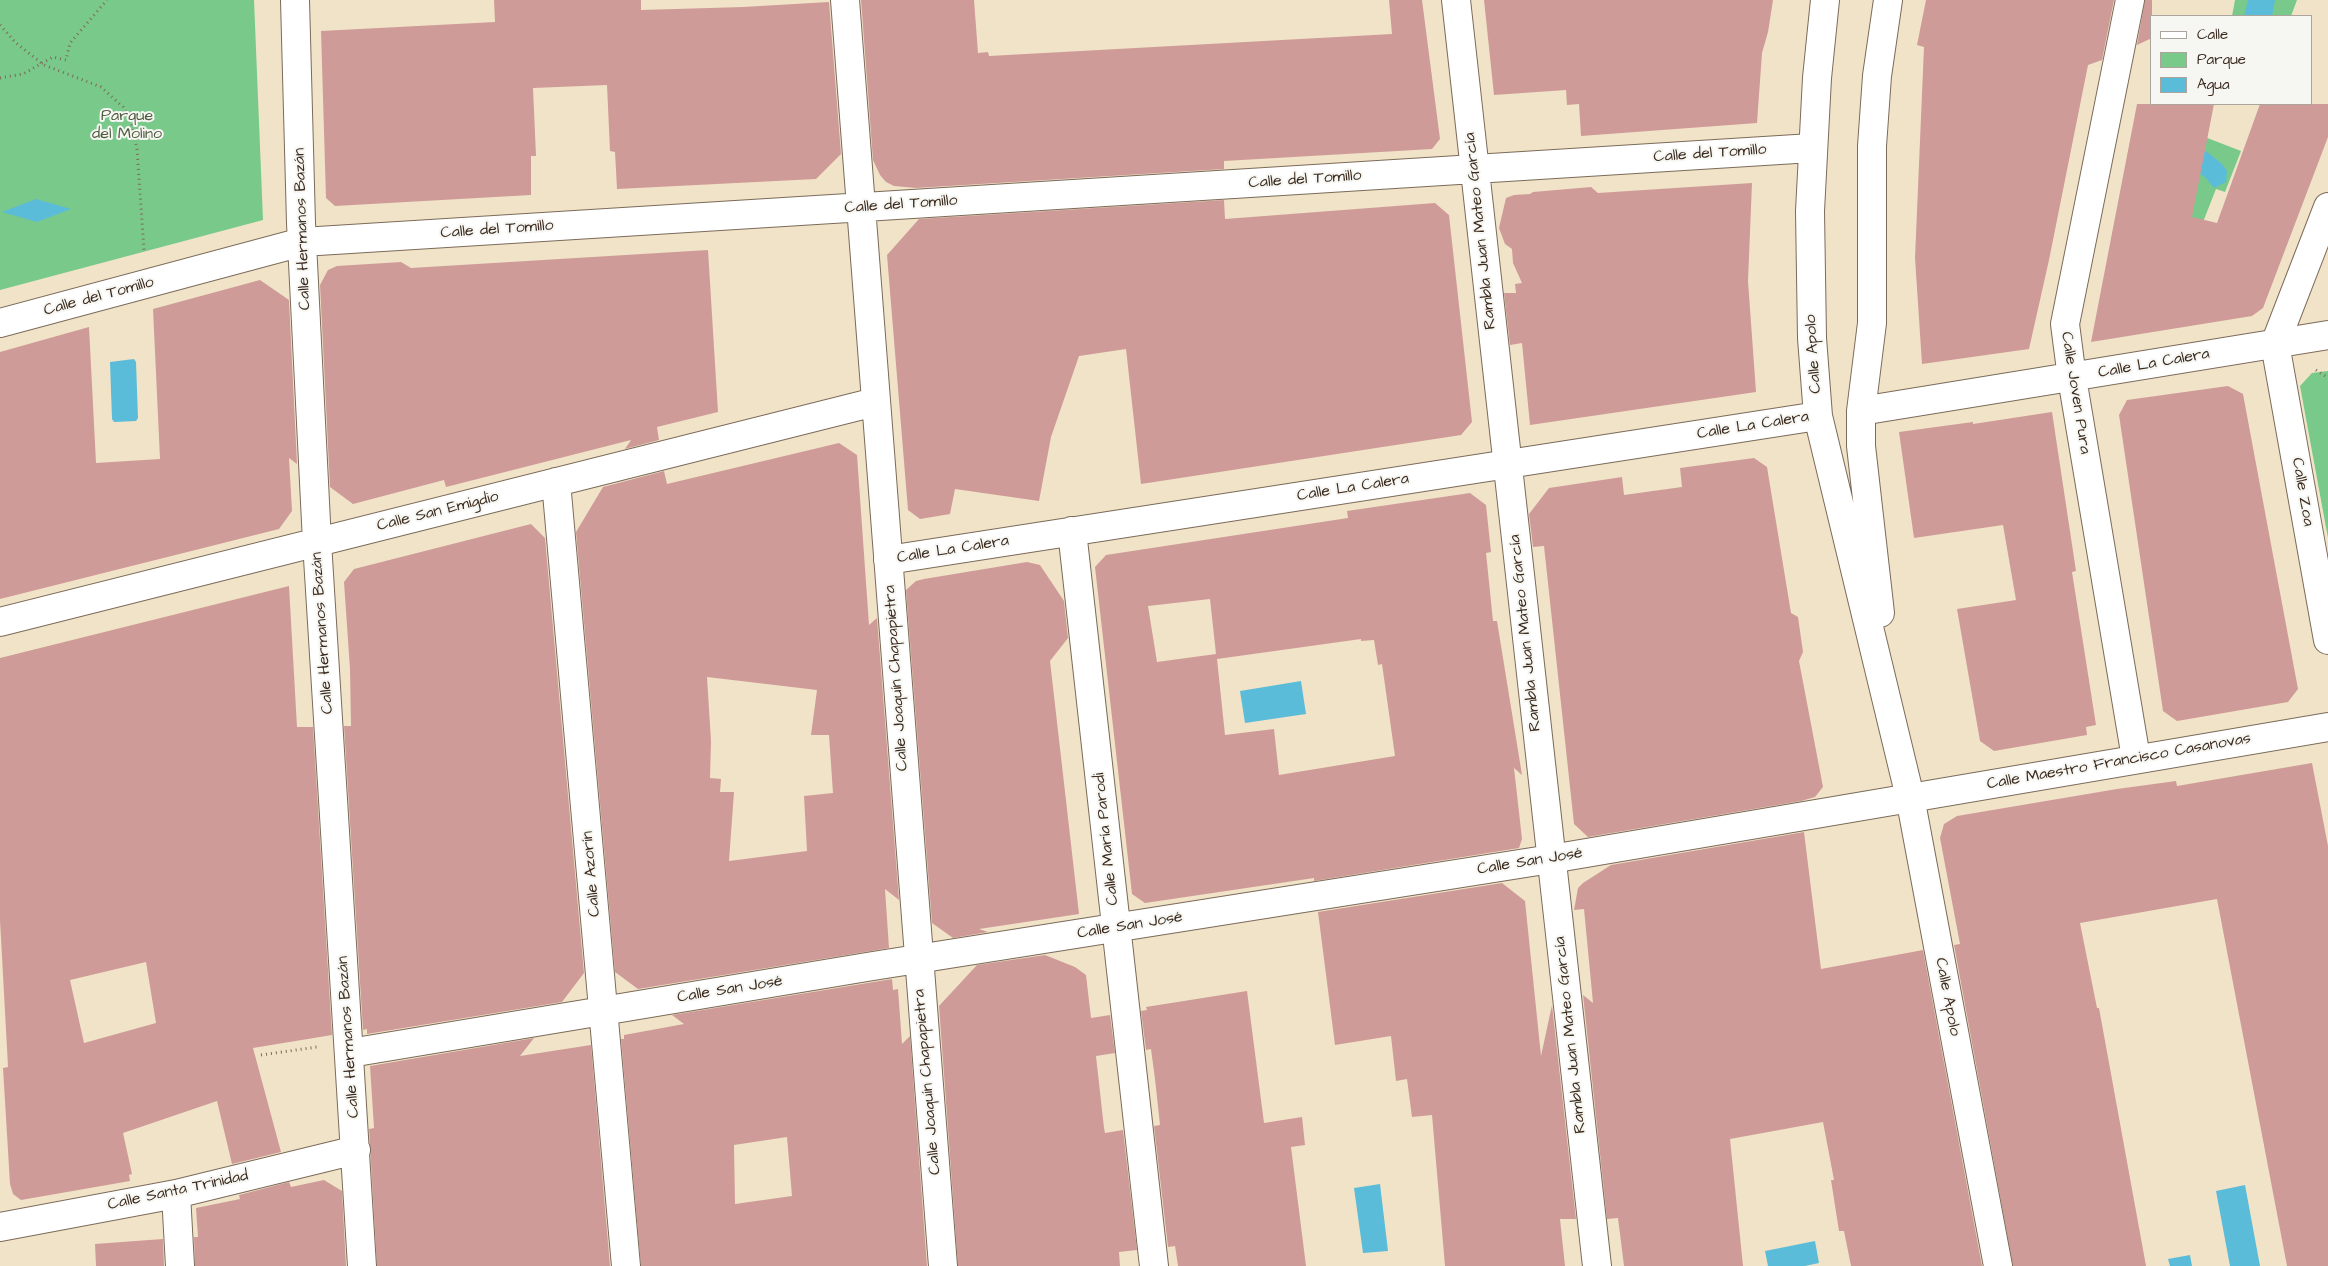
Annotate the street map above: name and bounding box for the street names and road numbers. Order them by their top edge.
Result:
street label: Rambla Juan Mateo García [1461,132,1501,330]
street label: Calle del Tomillo [1653,140,1767,168]
street label: Calle Hermanos Bazán [291,148,315,310]
street label: Calle del Tomillo [1248,166,1362,194]
street label: Calle del Tomillo [844,191,958,219]
street label: Calle del Tomillo [440,216,554,244]
street label: Calle del Tomillo [42,273,156,321]
street label: Calle Apolo [1802,314,1826,394]
street label: Calle Joven Pura [2056,330,2094,456]
street label: Calle La Calera [2097,345,2211,383]
street label: Calle La Calera [1696,408,1810,444]
street label: Calle Zoa [2287,456,2317,528]
street label: Calle La Calera [1296,470,1410,506]
street label: Calle San Emigdio [375,488,501,536]
street label: Calle La Calera [896,532,1010,568]
street label: Rambla Juan Mateo García [1506,534,1546,732]
street label: Calle Hermanos Bazán [308,551,338,715]
street label: Calle Joaquín Chapapietra [881,584,913,772]
street label: Calle Maestro Francisco Casanovas [1986,729,2252,795]
street label: Calle María Parodi [1090,772,1124,906]
street label: Calle Azorín [579,830,605,918]
street label: Calle San José [1476,844,1584,880]
street label: Calle San José [1076,908,1184,944]
street label: Rambla Juan Mateo García [1551,936,1591,1134]
street label: Calle Hermanos Bazán [334,955,364,1119]
street label: Calle Apolo [1930,956,1964,1038]
street label: Calle San José [676,972,784,1008]
street label: Calle Joaquín Chapapietra [910,988,946,1176]
street label: Calle Santa Trinidad [106,1167,250,1215]

